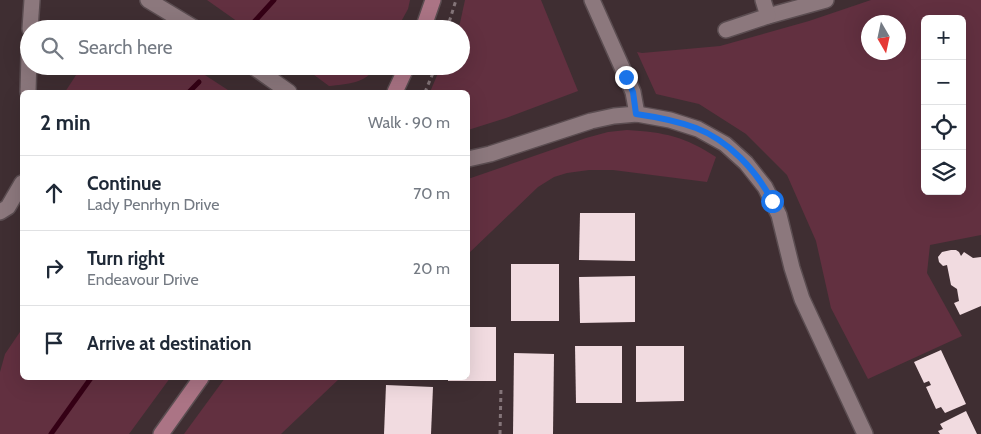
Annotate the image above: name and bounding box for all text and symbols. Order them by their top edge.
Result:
north arrow [861,15,906,60]
map controls [921,15,966,195]
button: + [921,15,966,60]
search box [20,20,470,75]
icon: search [38,34,66,62]
text: Search here [78,36,172,59]
button: − [921,60,966,105]
route end [615,66,638,89]
button: locate [921,105,966,150]
text: 2 min [40,110,91,135]
text: Walk · 90 m [368,113,450,132]
button: layers [921,150,966,195]
text: Continue [87,172,161,195]
icon: ahead [40,179,68,207]
text: 70 m [413,184,450,203]
route start [761,190,784,213]
text: Lady Penrhyn Drive [87,195,219,214]
text: Turn right [87,247,165,270]
icon: right [40,254,68,282]
text: 20 m [413,259,450,278]
text: Endeavour Drive [87,270,199,289]
icon: arrive [40,329,68,357]
text: Arrive at destination [87,332,251,355]

